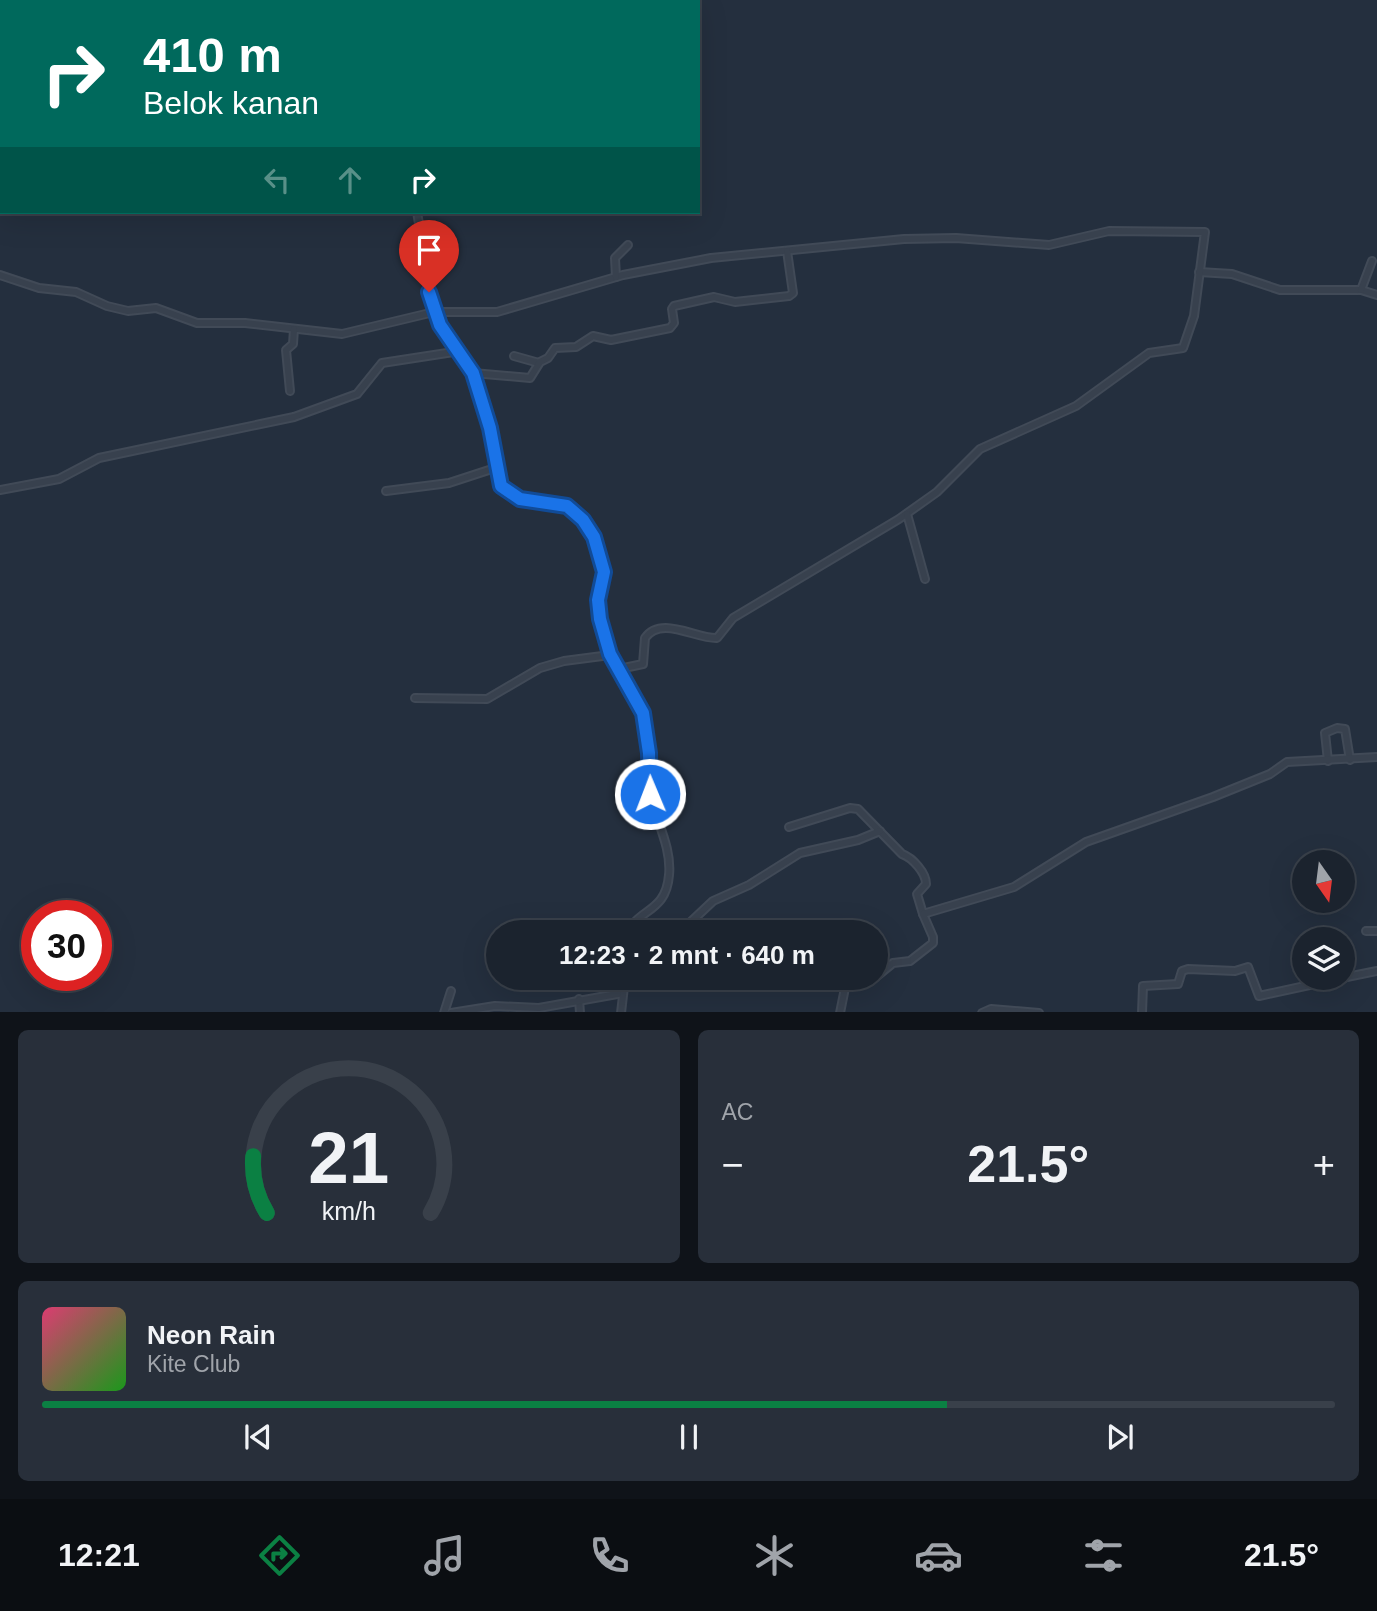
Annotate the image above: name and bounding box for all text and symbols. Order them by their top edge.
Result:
icon: right [28,28,119,119]
text: 410 m [143,28,282,82]
text: Belok kanan [143,85,319,121]
icon: left [258,161,296,199]
icon: ahead [331,161,369,199]
icon: right [404,161,442,199]
pin [399,220,459,292]
icon: arrive [410,231,448,269]
position arrow [613,757,687,831]
north arrow [1292,850,1354,914]
map controls [1292,850,1355,990]
speed limit sign: 30 [21,900,112,991]
button: layers [1292,927,1355,990]
text: 12:23 · 2 mnt · 640 m [559,940,815,970]
text: AC [722,1099,753,1125]
text: 21 [308,1117,389,1198]
text: 21.5° [967,1135,1089,1193]
text: − [722,1144,744,1186]
text: + [1313,1144,1335,1186]
text: km/h [322,1196,376,1224]
text: Neon Rain [147,1320,276,1350]
text: Kite Club [147,1351,240,1377]
icon: previous [239,1418,277,1456]
icon: pause [670,1418,708,1456]
icon: next [1101,1418,1139,1456]
icon: directions [255,1531,304,1580]
icon: music [420,1531,469,1580]
icon: phone [585,1531,634,1580]
icon: climate [750,1531,799,1580]
icon: car [914,1531,963,1580]
icon: filters [1079,1531,1128,1580]
text: 12:21 [58,1537,140,1573]
text: 21.5° [1244,1537,1319,1573]

